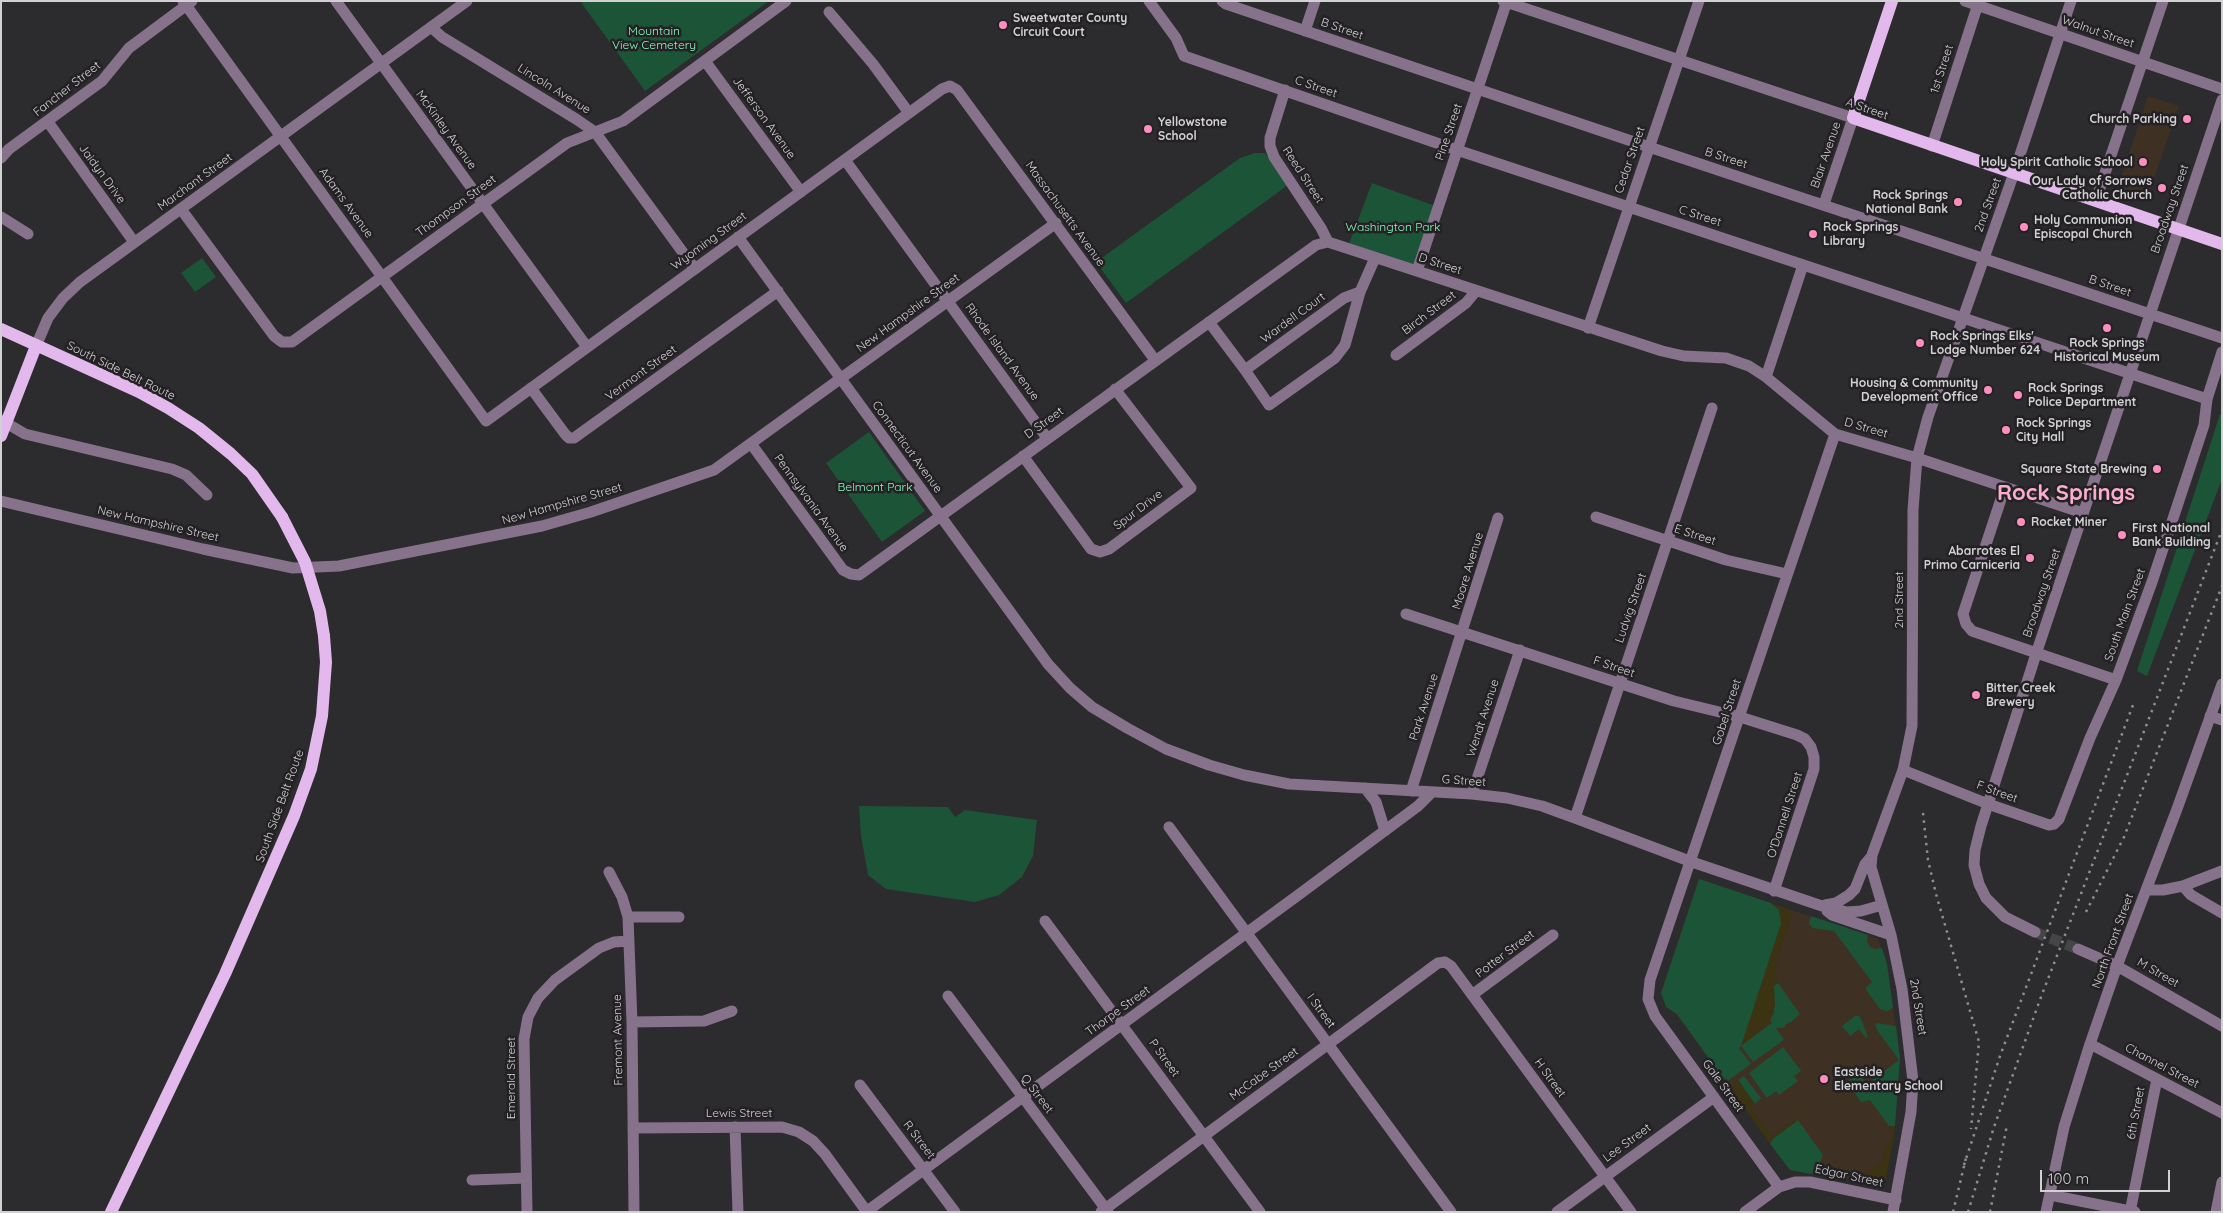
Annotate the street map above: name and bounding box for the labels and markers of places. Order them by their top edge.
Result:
place label: Sweetwater County Circuit Court [1013,11,1127,39]
marker: Sweetwater County Circuit Court [997,19,1009,31]
place label: Church Parking [2089,112,2177,126]
marker: Church Parking [2181,113,2193,125]
place label: Yellowstone School [1158,115,1227,143]
marker: Yellowstone School [1142,123,1154,135]
place label: Holy Spirit Catholic School [1981,155,2133,169]
marker: Holy Spirit Catholic School [2137,156,2149,168]
place label: Our Lady of Sorrows Catholic Church [2032,174,2152,202]
marker: Our Lady of Sorrows Catholic Church [2156,182,2168,194]
place label: Rock Springs National Bank [1866,188,1948,216]
marker: Rock Springs National Bank [1952,196,1964,208]
place label: Holy Communion Episcopal Church [2034,213,2132,241]
place label: Rock Springs Library [1823,220,1898,248]
marker: Holy Communion Episcopal Church [2018,221,2030,233]
marker: Rock Springs Library [1807,228,1819,240]
marker: Rock Springs Historical Museum [2101,322,2113,334]
place label: Rock Springs Elks' Lodge Number 624 [1930,329,2040,357]
place label: Rock Springs Historical Museum [2054,336,2160,364]
marker: Rock Springs Elks' Lodge Number 624 [1914,337,1926,349]
place label: Housing & Community Development Office [1850,376,1978,404]
place label: Rock Springs Police Department [2028,381,2137,409]
marker: Housing & Community Development Office [1982,384,1994,396]
marker: Rock Springs Police Department [2012,389,2024,401]
place label: Rock Springs City Hall [2016,416,2091,444]
marker: Rock Springs City Hall [2000,424,2012,436]
place label: Square State Brewing [2021,462,2147,476]
marker: Square State Brewing [2151,463,2163,475]
place label: Rocket Miner [2031,515,2107,529]
marker: Rocket Miner [2015,516,2027,528]
place label: First National Bank Building [2132,521,2211,549]
marker: First National Bank Building [2116,529,2128,541]
place label: Abarrotes El Primo Carniceria [1924,544,2020,572]
marker: Abarrotes El Primo Carniceria [2024,552,2036,564]
place label: Bitter Creek Brewery [1986,681,2056,709]
marker: Bitter Creek Brewery [1970,689,1982,701]
place label: Eastside Elementary School [1834,1065,1943,1093]
marker: Eastside Elementary School [1818,1073,1830,1085]

